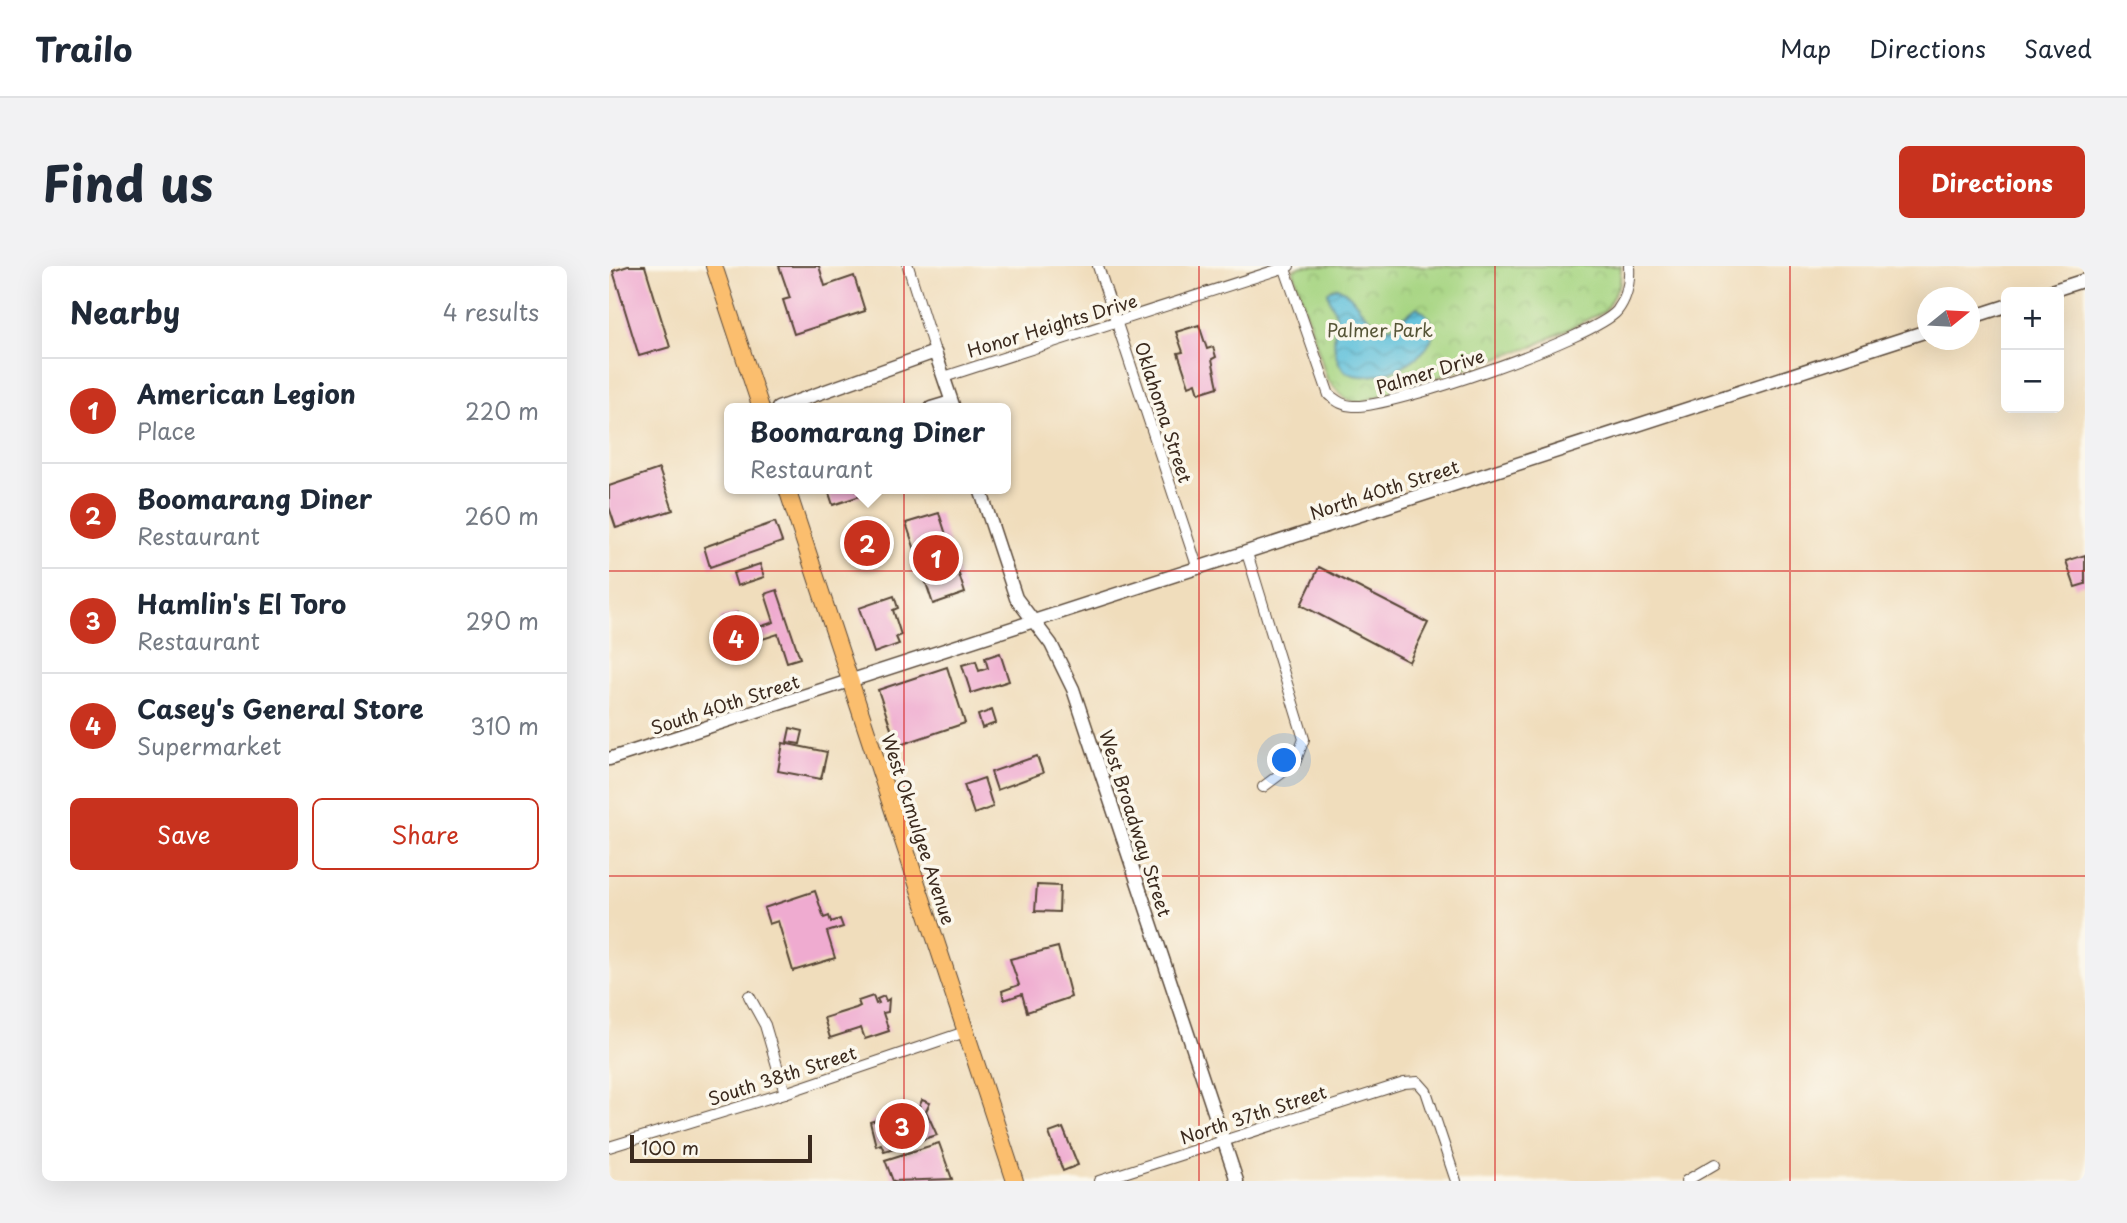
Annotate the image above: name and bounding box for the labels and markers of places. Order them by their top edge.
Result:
pin: 2 [844,517,890,569]
pin: 1 [913,532,959,584]
pin: 4 [713,612,759,664]
pin: 3 [879,1100,925,1152]

